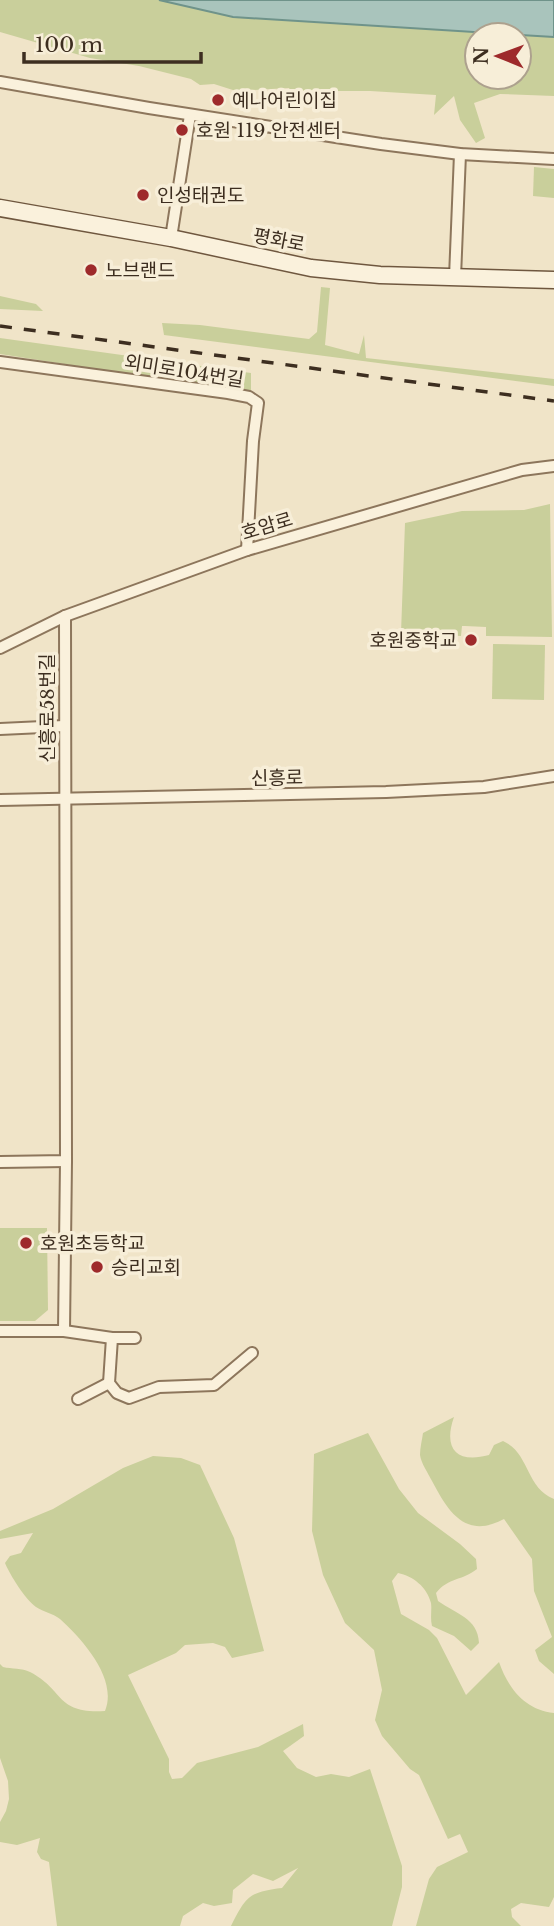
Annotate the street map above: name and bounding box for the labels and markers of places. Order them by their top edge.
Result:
place label: 예나어린이집 [232,89,337,112]
marker: 예나어린이집 [210,92,226,108]
place label: 호원 119 안전센터 [196,119,341,142]
marker: 호원 119 안전센터 [174,122,190,138]
place label: 인성태권도 [157,184,244,207]
marker: 인성태권도 [135,187,151,203]
place label: 노브랜드 [105,259,175,282]
marker: 노브랜드 [83,262,99,278]
place label: 호원중학교 [370,629,457,652]
marker: 호원중학교 [463,632,479,648]
place label: 호원초등학교 [40,1232,145,1255]
marker: 호원초등학교 [18,1235,34,1251]
place label: 승리교회 [111,1256,181,1279]
marker: 승리교회 [89,1259,105,1275]

